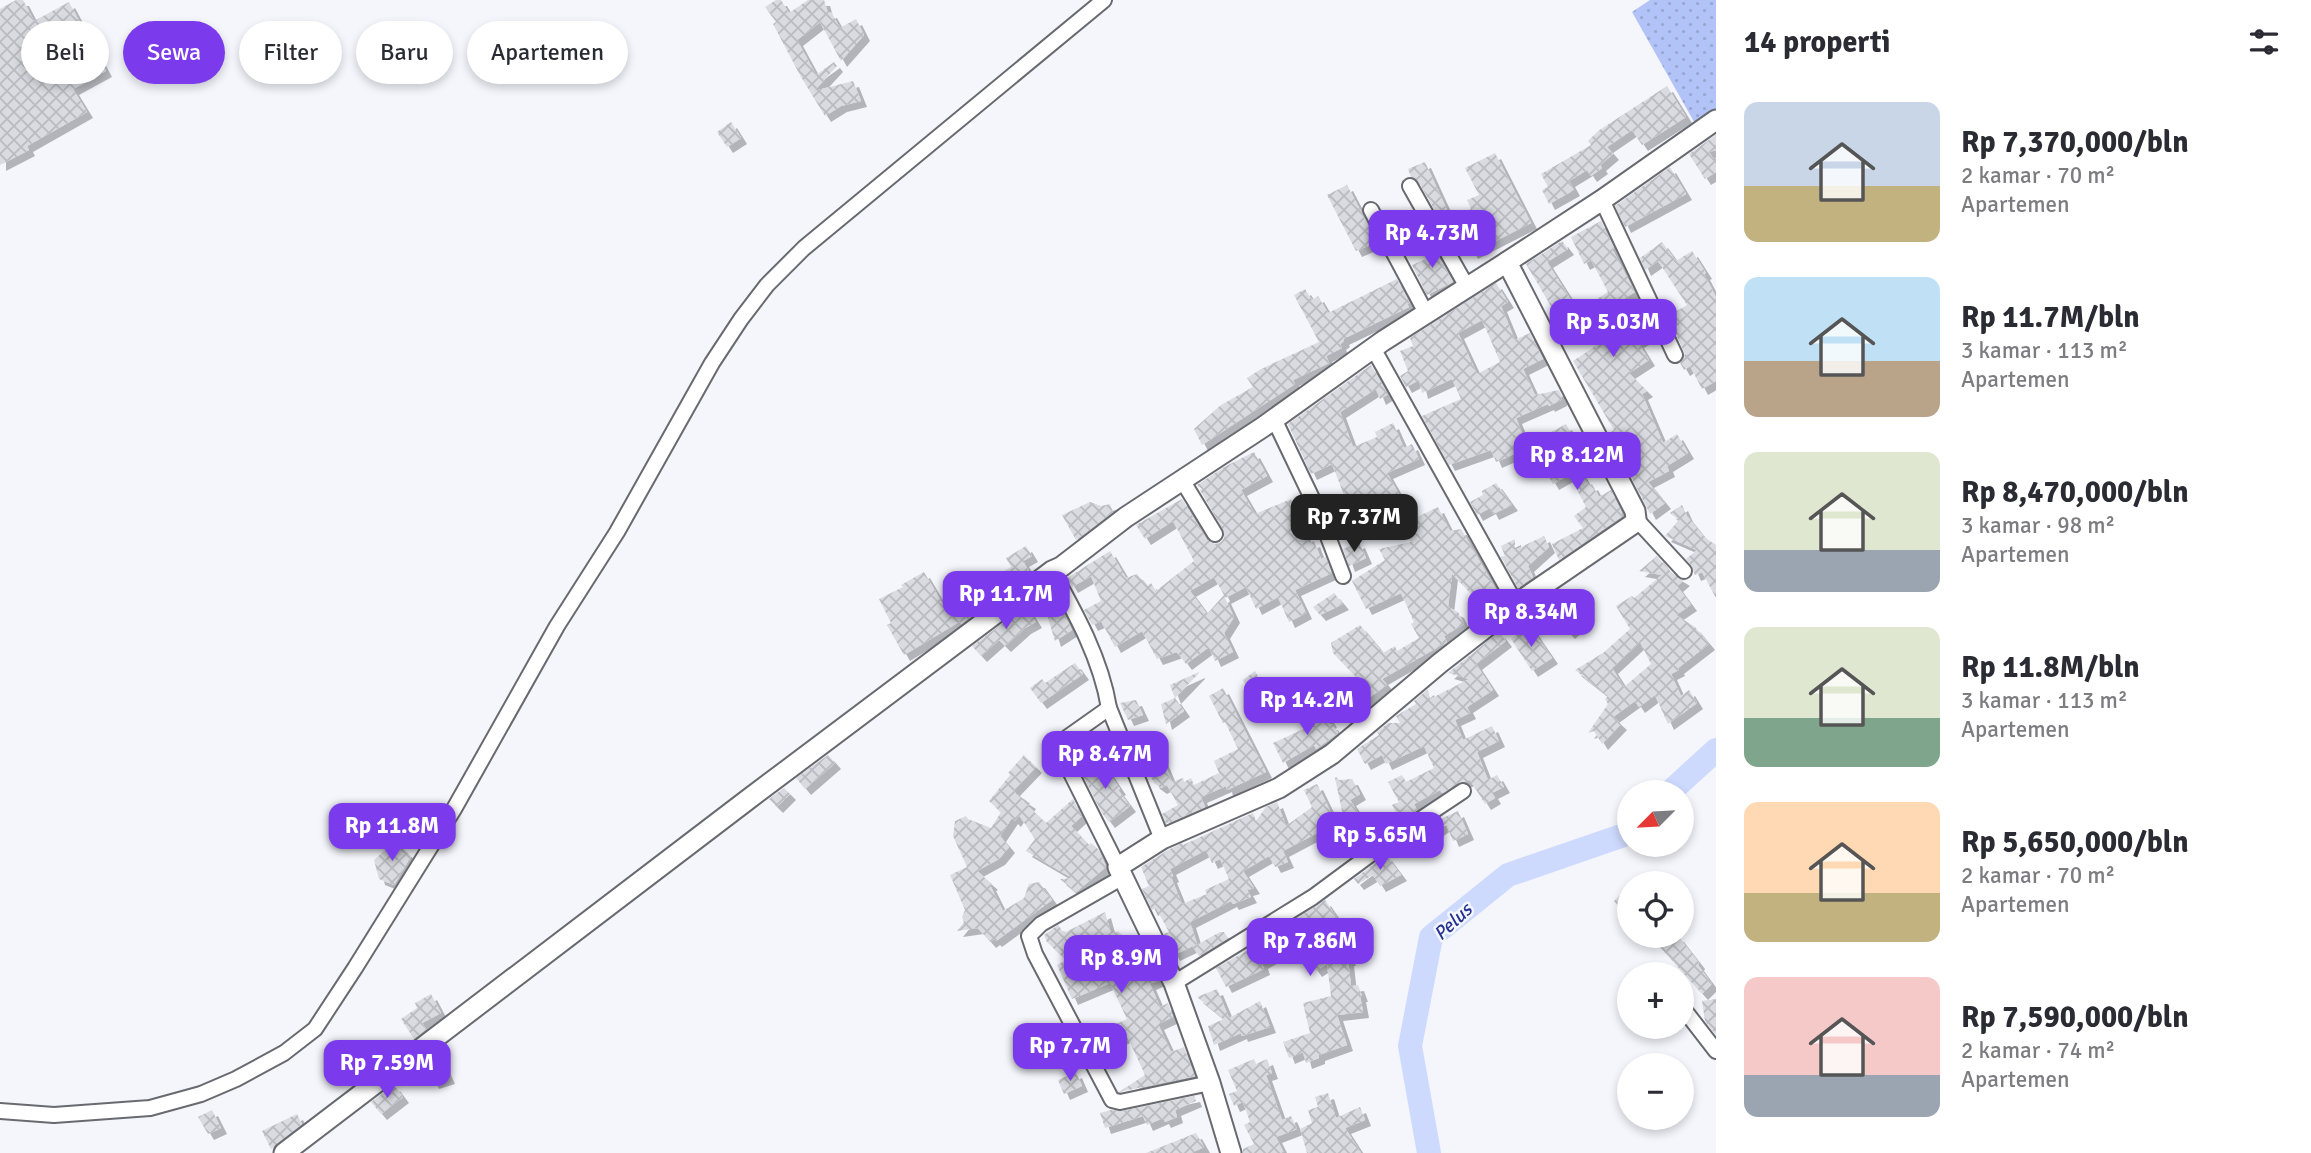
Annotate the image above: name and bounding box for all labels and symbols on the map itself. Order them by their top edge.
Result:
pin: Rp 4.73M [1360,210,1504,270]
pin: Rp 5.03M [1541,300,1685,359]
pin: Rp 8.12M [1505,433,1649,492]
pin: Rp 7.37M [1282,494,1426,554]
pin: Rp 11.7M [934,572,1078,631]
pin: Rp 8.34M [1459,590,1603,649]
pin: Rp 14.2M [1235,678,1379,737]
pin: Rp 8.47M [1033,732,1177,791]
north arrow [1617,780,1694,858]
pin: Rp 11.8M [320,804,464,863]
pin: Rp 5.65M [1308,812,1452,872]
water label: Pelus [1429,897,1478,946]
pin: Rp 7.86M [1238,918,1382,978]
pin: Rp 8.9M [1056,936,1186,995]
pin: Rp 7.7M [1005,1024,1135,1083]
pin: Rp 7.59M [315,1040,459,1100]

